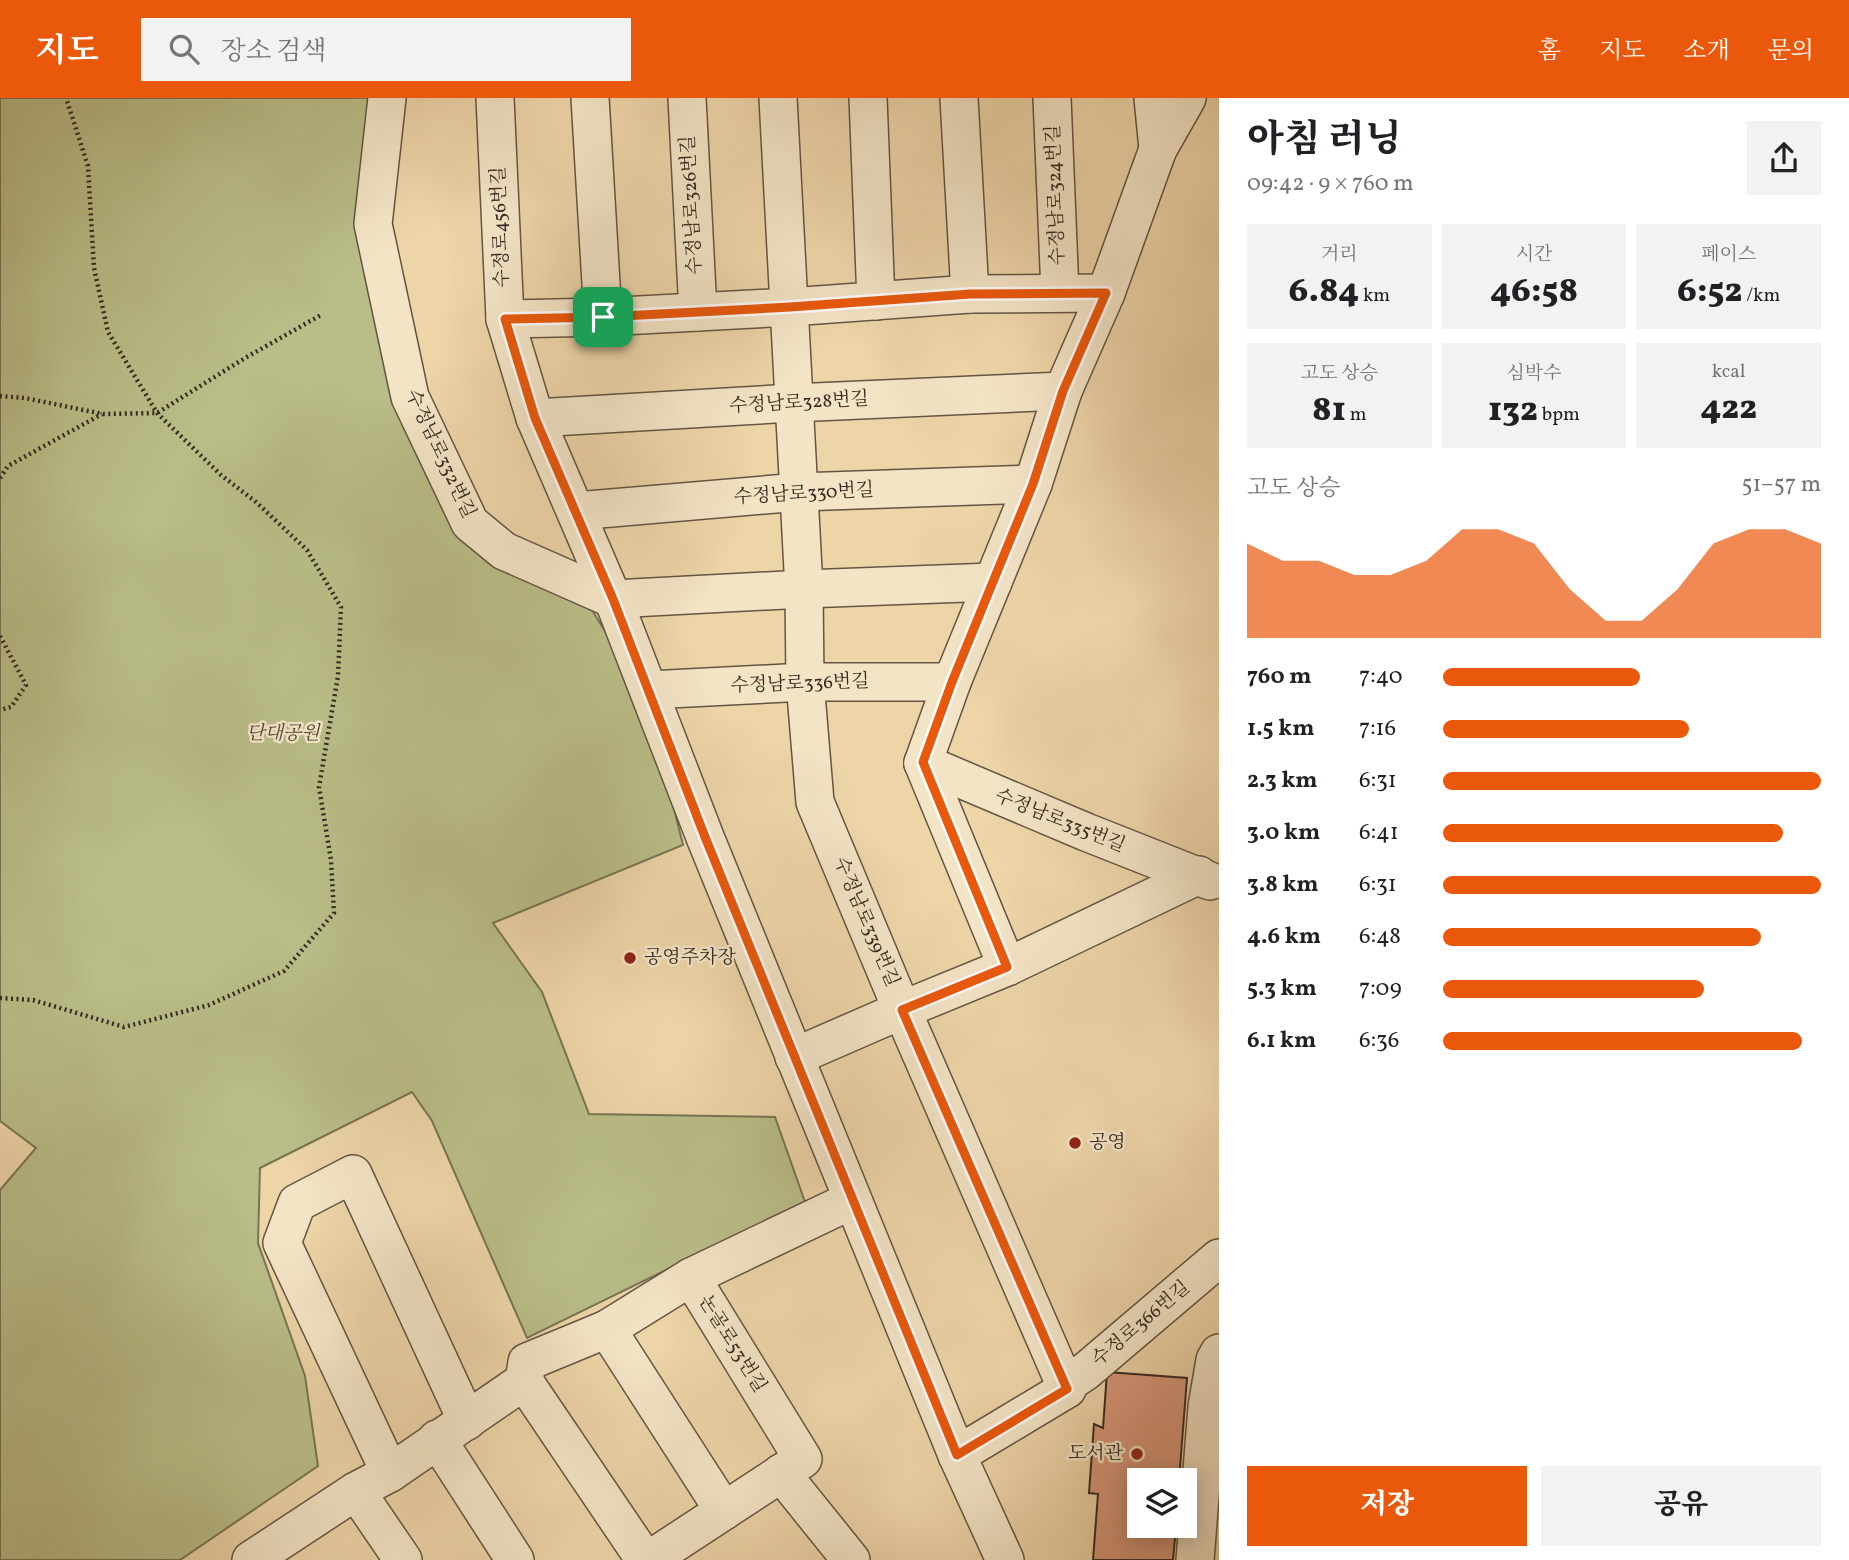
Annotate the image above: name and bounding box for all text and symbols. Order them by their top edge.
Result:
search box [141,18,631,81]
text: 지도 [35,30,99,76]
icon: search [165,30,203,68]
text: 장소 검색 [221,34,326,70]
text: 홈 [1538,35,1561,69]
text: 지도 [1599,35,1645,69]
text: 소개 [1683,35,1730,69]
text: 문의 [1768,35,1814,69]
text: 아침 러닝 [1247,115,1401,168]
button: share [1747,121,1821,195]
street label: 수정남로324번길 [1041,124,1071,266]
street label: 수정남로326번길 [675,135,709,275]
street label: 수정로456번길 [486,166,516,288]
text: 09:42 · 9 × 760 m [1247,168,1414,200]
text: 거리 [1321,242,1358,268]
text: 시간 [1516,242,1552,268]
text: 페이스 [1701,242,1756,268]
text: 6.84 [1289,268,1359,316]
text: 46:58 [1490,268,1578,316]
text: 6:52 [1677,268,1742,316]
text: km [1359,283,1390,309]
text: /km [1742,283,1780,309]
pin [573,287,633,347]
icon: arrive [584,298,622,336]
text: kcal [1712,359,1746,385]
text: 고도 상승 [1301,361,1378,387]
text: 심박수 [1506,361,1562,387]
street label: 수정남로332번길 [399,385,481,523]
text: 422 [1700,385,1757,433]
street label: 수정남로328번길 [729,386,869,420]
text: 81 [1312,387,1346,435]
text: 132 [1488,387,1538,435]
text: m [1346,402,1367,428]
text: bpm [1538,402,1580,428]
text: 51–57 m [1742,469,1821,501]
text: 고도 상승 [1247,473,1340,505]
street label: 수정남로330번길 [733,477,875,511]
text: 760 m [1247,661,1311,693]
text: 7:40 [1359,661,1403,693]
street label: 수정남로336번길 [730,669,870,699]
text: 1.5 km [1247,713,1314,745]
text: 7:16 [1359,713,1396,745]
park label: 단대공원 [246,721,321,747]
text: 2.3 km [1247,765,1318,797]
text: 6:31 [1359,765,1397,797]
street label: 수정남로335번길 [991,783,1129,859]
text: 3.0 km [1247,817,1320,849]
text: 6:41 [1359,817,1399,849]
street label: 수정남로339번길 [827,853,905,991]
text: 3.8 km [1247,869,1319,901]
text: 6:31 [1359,869,1397,901]
text: 4.6 km [1247,921,1321,953]
text: 6:48 [1359,921,1401,953]
place label: 공영주차장 [644,945,736,971]
marker: 공영주차장 [622,950,638,966]
text: 5.3 km [1247,973,1317,1005]
text: 7:09 [1359,973,1402,1005]
text: 6.1 km [1247,1025,1316,1057]
text: 6:36 [1359,1025,1400,1057]
place label: 공영 [1089,1130,1126,1156]
marker: 공영 [1067,1135,1083,1151]
street label: 수정로366번길 [1086,1275,1196,1373]
street label: 논골로53번길 [692,1290,772,1398]
place label: 도서관 [1068,1441,1124,1467]
marker: 도서관 [1129,1446,1145,1462]
button: 저장 [1247,1466,1527,1546]
button: 공유 [1541,1466,1821,1546]
map controls [1127,1468,1197,1538]
button: layers [1127,1468,1197,1538]

